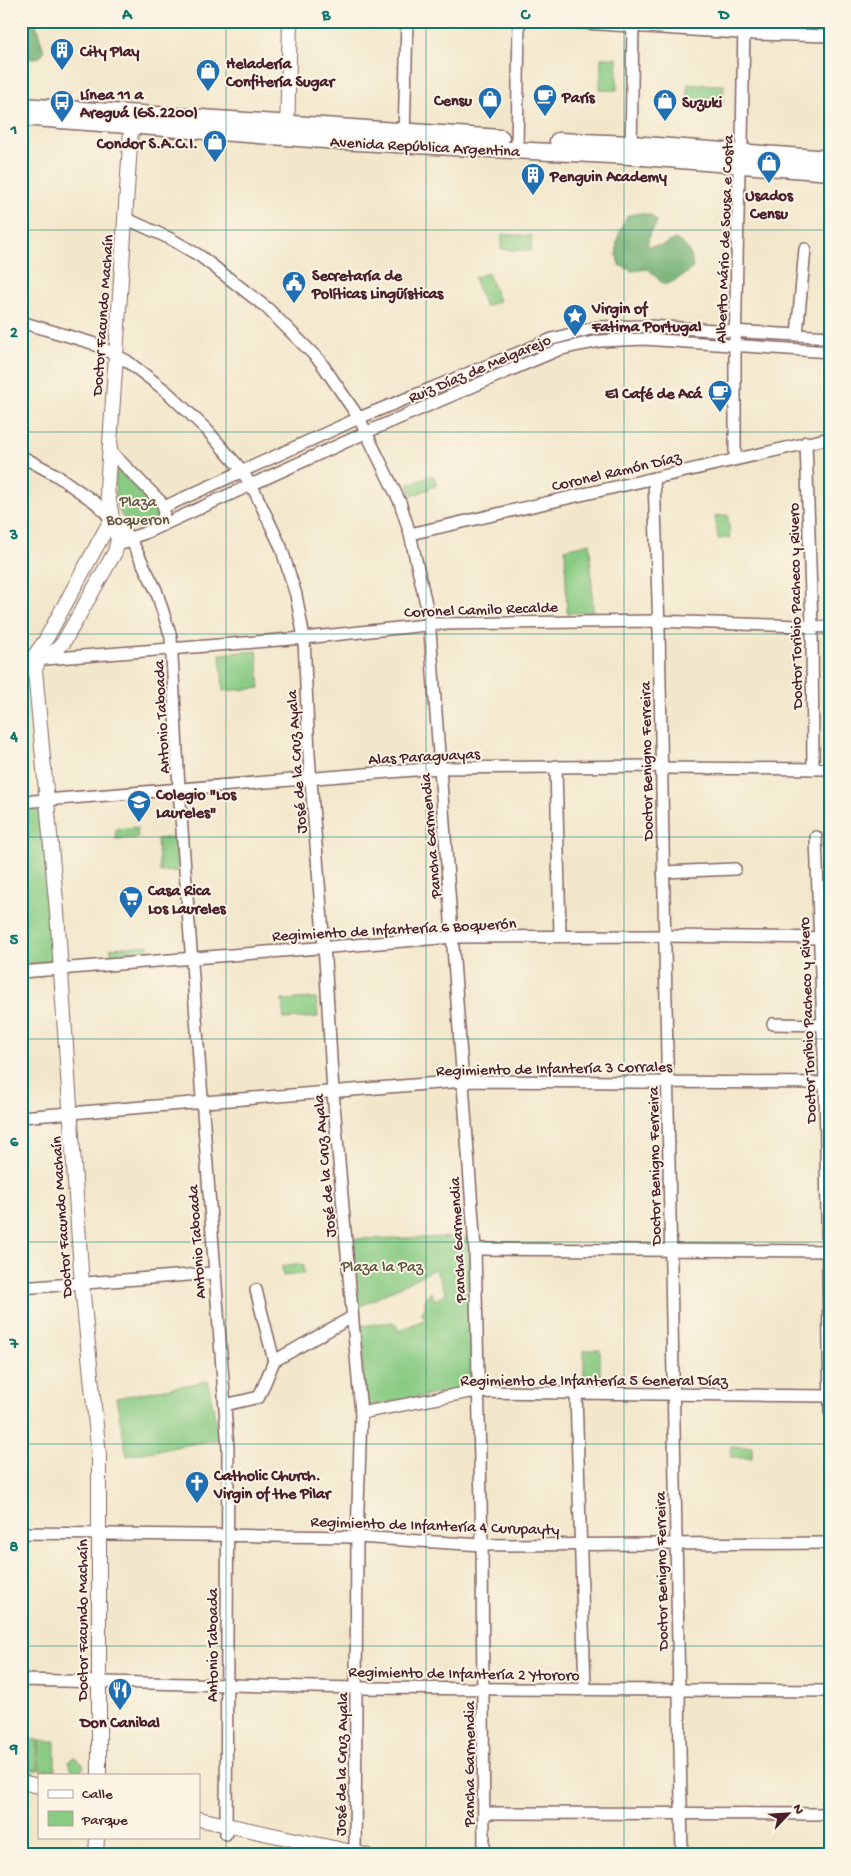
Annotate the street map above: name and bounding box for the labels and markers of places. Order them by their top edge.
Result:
building icon: City Play [49,37,75,71]
place label: City Play [79,44,140,63]
place label: Heladería Confitería Sugar [225,56,336,93]
shop icon: Heladería Confitería Sugar [195,58,221,92]
cafe icon: París [532,83,558,117]
shop icon: Censu [477,86,503,120]
place label: Línea 11 a Areguá (GS.2200) [79,87,198,124]
shop icon: Suzuki [652,88,678,122]
bus stop icon: Línea 11 a Areguá (GS.2200) [49,89,75,123]
place label: París [561,90,596,109]
place label: Censu [433,93,472,112]
place label: Suzuki [682,95,723,114]
shop icon: Condor S.A.C.I. [202,129,228,163]
place label: Condor S.A.C.I. [96,136,198,155]
shop icon: Usados Censu [756,150,782,184]
building icon: Penguin Academy [520,162,546,196]
place label: Penguin Academy [549,169,667,188]
place label: Usados Censu [745,188,794,225]
place label: Secretaría de Políticas Lingüísticas [311,268,444,305]
public building icon: Secretaría de Políticas Lingüísticas [281,270,307,304]
place label: Virgin of Fatima Portugal [591,300,702,338]
place icon: Virgin of Fatima Portugal [562,303,588,337]
cafe icon: El Café de Acá [707,379,733,413]
place label: El Café de Acá [605,385,703,405]
place label: Colegio "Los Laureles" [155,787,237,824]
school or university icon: Colegio "Los Laureles" [126,789,152,823]
place label: Casa Rica Los Laureles [147,883,227,920]
supermarket icon: Casa Rica Los Laureles [118,885,144,919]
place label: Catholic Church. Virgin of the Pilar [213,1468,333,1505]
church icon: Catholic Church. Virgin of the Pilar [184,1470,210,1504]
restaurant icon: Don Canibal [107,1677,133,1711]
place label: Don Canibal [78,1715,160,1734]

